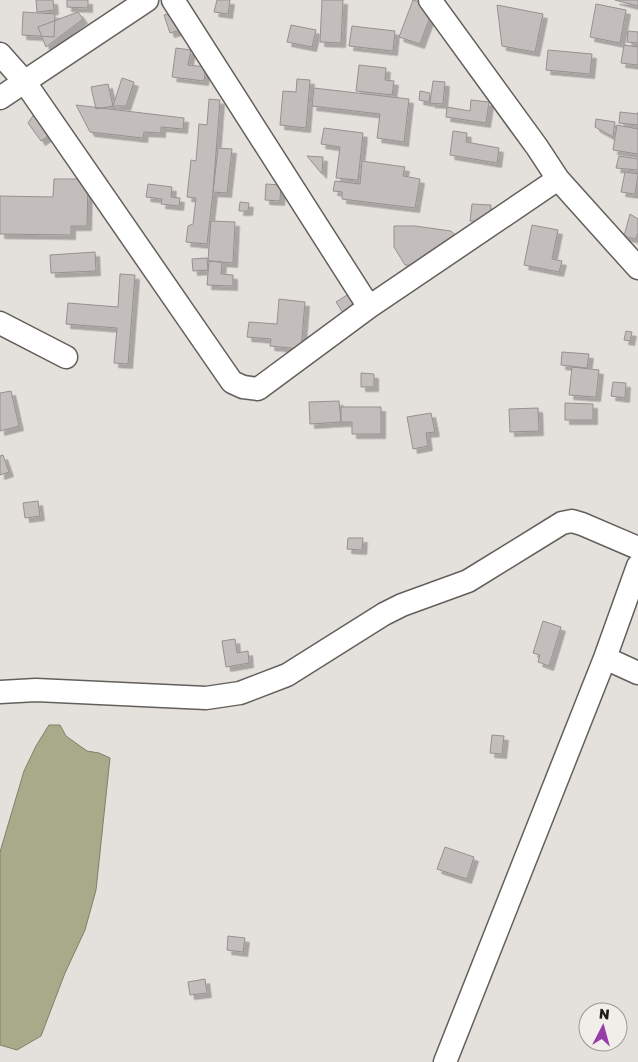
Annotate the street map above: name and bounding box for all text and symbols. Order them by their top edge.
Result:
north arrow [578,1002,628,1052]
text: N [598,1005,611,1023]

